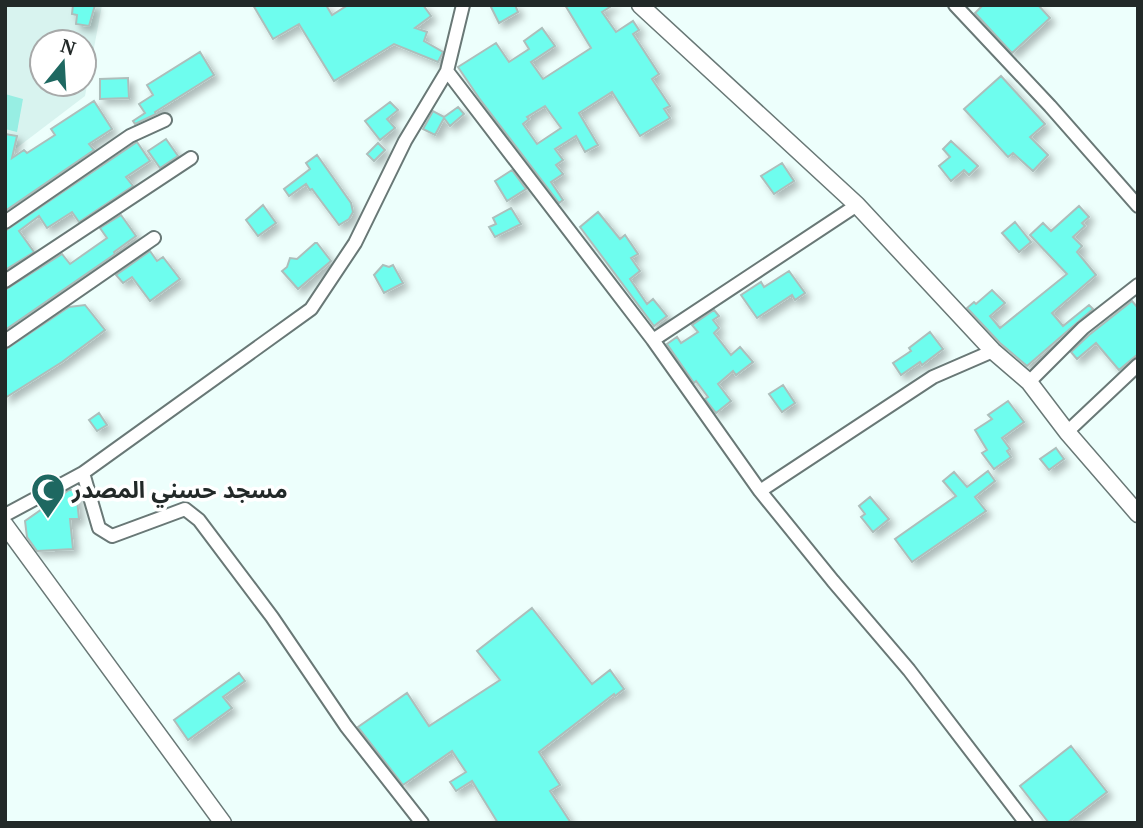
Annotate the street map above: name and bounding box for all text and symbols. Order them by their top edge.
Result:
north arrow [28,28,98,98]
text: N [58,32,80,61]
mosque icon: مسجد حسني المصدر [29,471,67,520]
place label: مسجد حسني المصدر [71,474,288,508]

